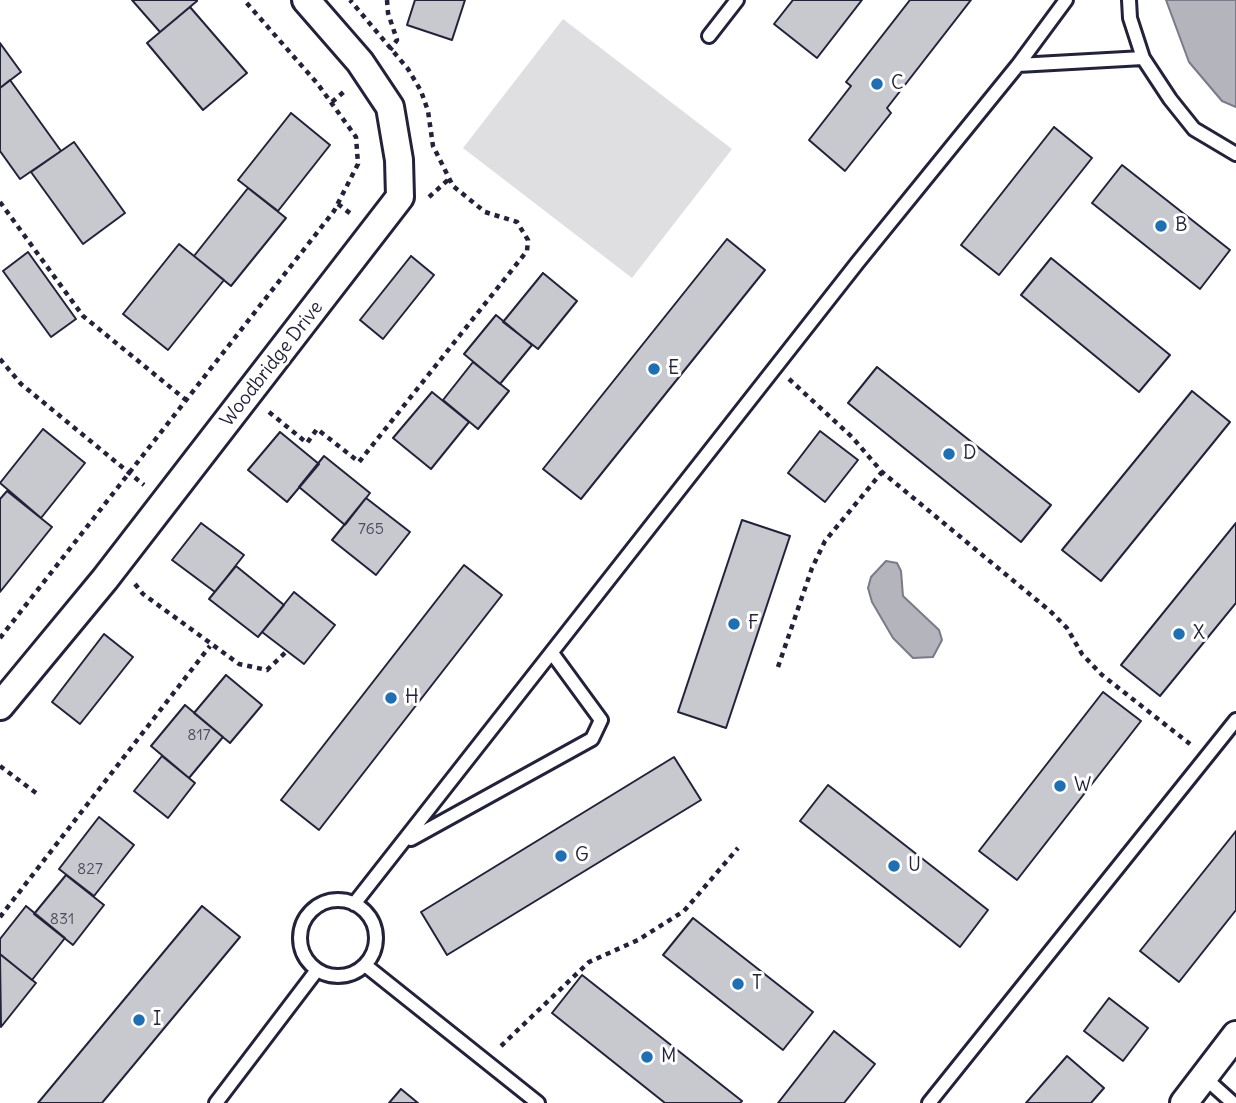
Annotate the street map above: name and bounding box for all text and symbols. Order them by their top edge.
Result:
place label: C [891,73,904,95]
marker: C [869,76,885,92]
place label: B [1175,215,1187,237]
marker: B [1153,218,1169,234]
street label: Woodbridge Drive [216,297,328,431]
place label: E [668,358,679,380]
marker: E [646,361,662,377]
place label: D [963,443,976,465]
marker: D [941,446,957,462]
house number: 765 [358,519,384,539]
place label: F [748,613,759,635]
marker: F [726,616,742,632]
place label: X [1193,623,1205,645]
marker: X [1171,626,1187,642]
place label: H [405,687,419,709]
marker: H [383,690,399,706]
house number: 817 [187,725,211,745]
place label: W [1074,775,1091,797]
marker: W [1052,778,1068,794]
place label: G [575,845,589,867]
marker: G [553,848,569,864]
place label: U [908,855,921,877]
marker: U [886,858,902,874]
house number: 827 [77,859,103,879]
house number: 831 [50,909,74,929]
place label: T [752,973,762,995]
marker: T [730,976,746,992]
place label: I [153,1009,161,1031]
marker: I [131,1012,147,1028]
place label: M [661,1046,676,1068]
marker: M [639,1049,655,1065]

